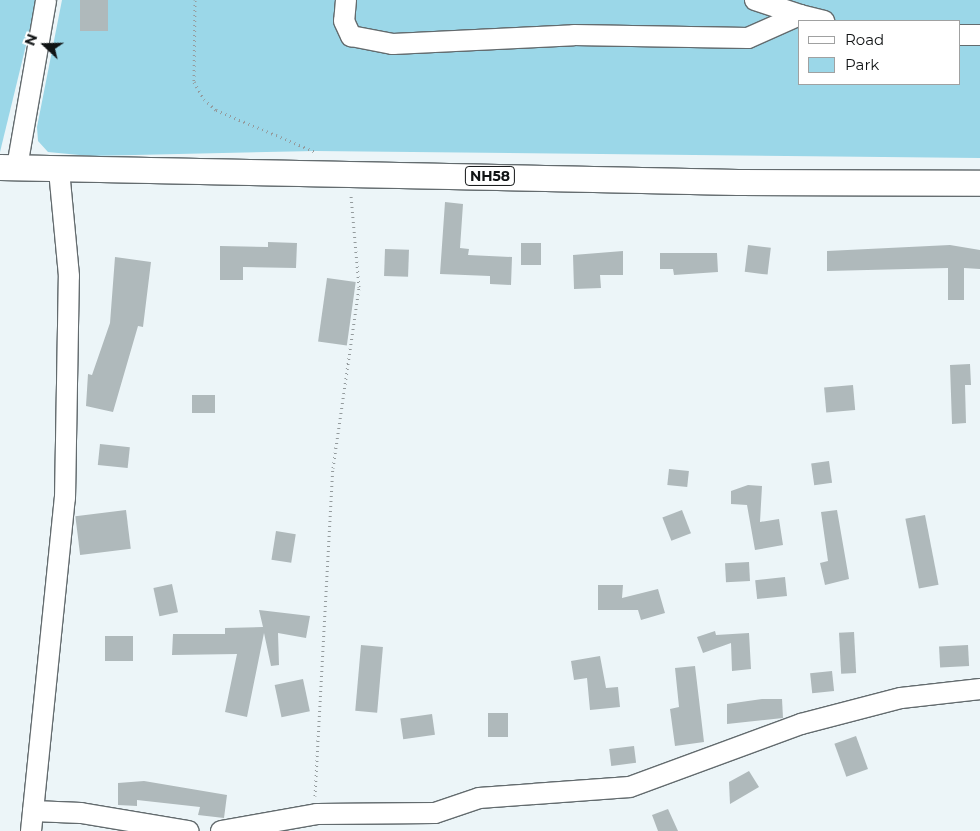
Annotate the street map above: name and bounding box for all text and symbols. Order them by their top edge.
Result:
north arrow [20,20,70,70]
legend [798,20,960,85]
text: Road [845,30,884,49]
text: N [21,31,41,48]
text: Park [845,55,879,74]
road number: NH58 [464,165,516,188]

